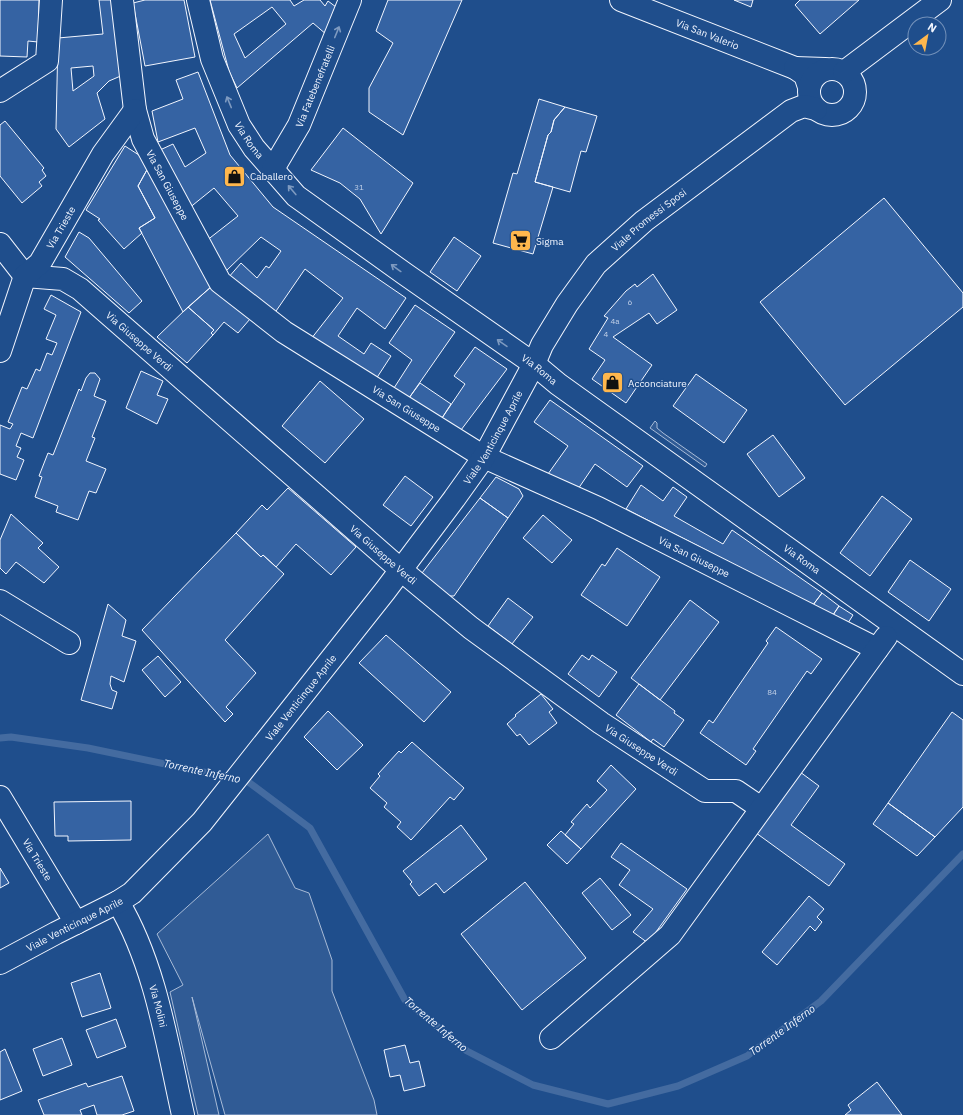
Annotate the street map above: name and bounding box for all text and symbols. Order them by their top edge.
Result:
street label: Via San Valerio [674,16,741,52]
north arrow [907,16,947,56]
text: N [925,19,939,36]
one-way arrow [334,27,342,39]
street label: Via Fatebenefratelli [292,43,337,129]
one-way arrow [224,97,232,109]
street label: Via Roma [232,120,267,162]
street label: Via San Giuseppe [143,147,192,223]
shop icon: Caballero [221,163,247,189]
place label: Caballero [250,170,293,183]
house number: 31 [354,182,364,192]
one-way arrow [287,185,296,196]
street label: Viale Promessi Sposi [608,185,689,254]
street label: Via Trieste [43,203,78,251]
supermarket icon: Sigma [508,228,534,254]
place label: Sigma [536,235,564,248]
one-way arrow [390,264,401,272]
house number: 6 [628,297,633,307]
street label: Via Giuseppe Verdi [103,308,176,374]
house number: 4a [610,316,620,326]
house number: 4 [604,329,609,339]
one-way arrow [497,338,508,347]
street label: Via Roma [519,351,561,388]
shop icon: Acconciature [599,370,625,396]
place label: Acconciature [628,377,687,390]
street label: Via San Giuseppe [370,382,444,435]
street label: Viale Venticinque Aprile [460,388,525,487]
street label: Via Giuseppe Verdi [347,522,420,587]
street label: Via San Giuseppe [656,533,732,580]
street label: Via Roma [781,541,824,577]
street label: Viale Venticinque Aprile [262,651,339,743]
house number: 84 [767,687,777,697]
street label: Via Giuseppe Verdi [603,721,681,778]
water label: Torrente Inferno [162,756,242,786]
street label: Via Trieste [20,836,56,883]
street label: Viale Venticinque Aprile [24,894,126,954]
street label: Via Molini [147,983,170,1029]
water label: Torrente Inferno [401,993,471,1055]
water label: Torrente Inferno [746,1001,818,1059]

